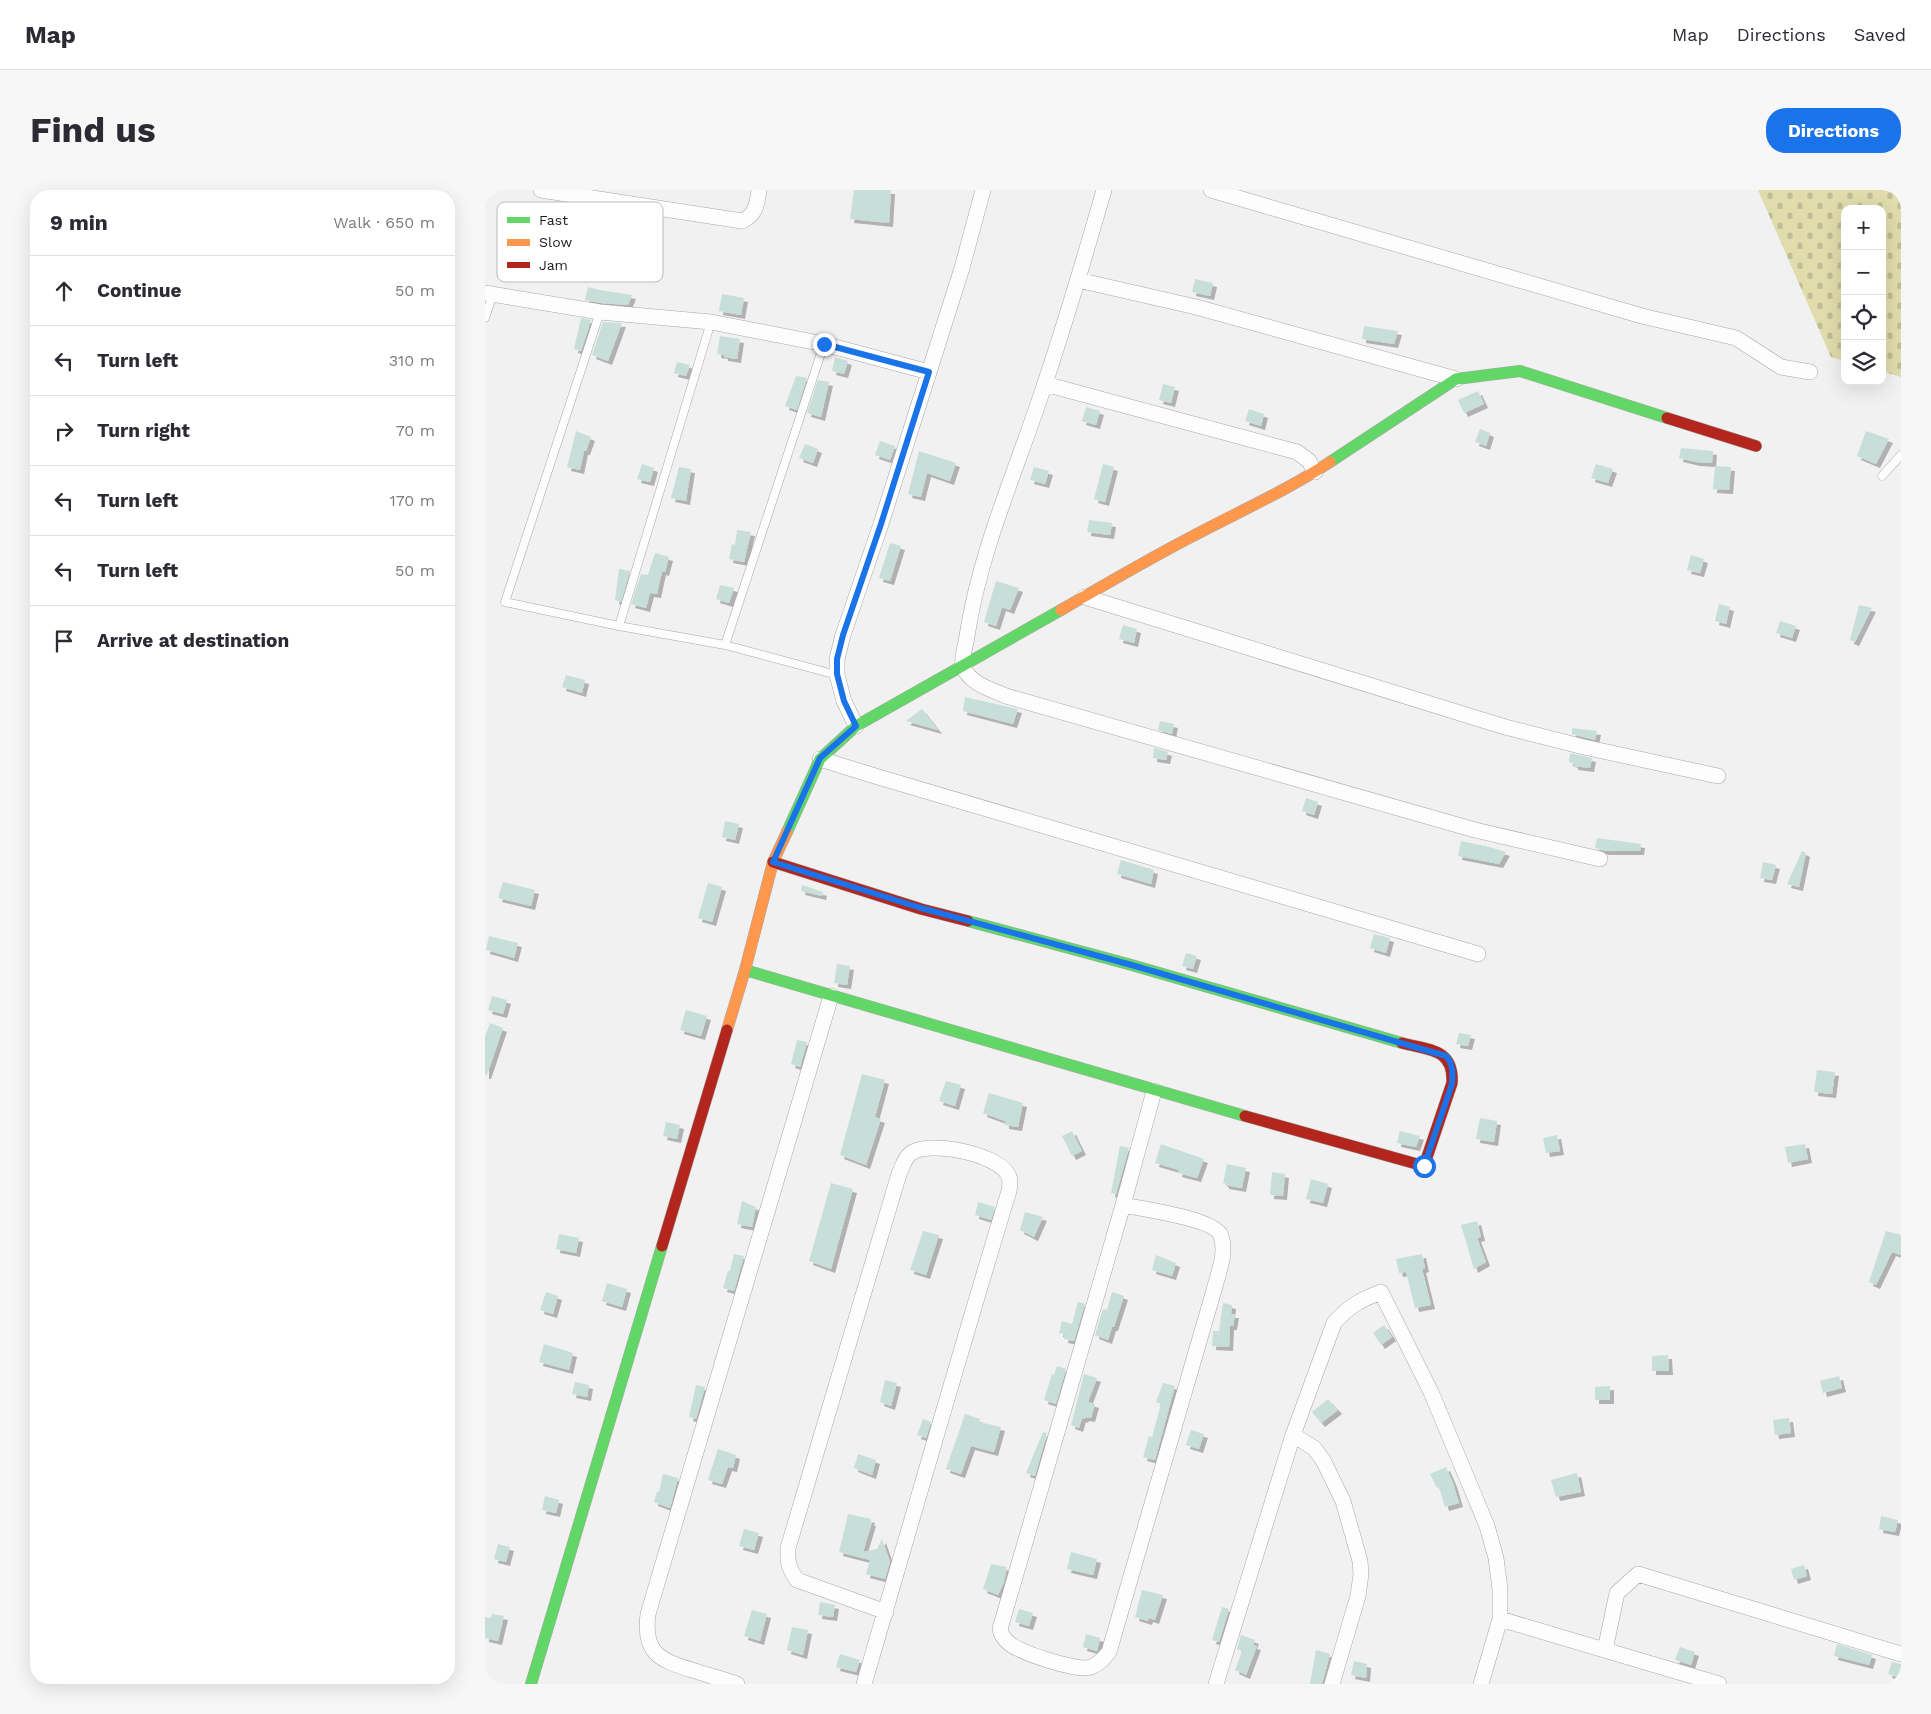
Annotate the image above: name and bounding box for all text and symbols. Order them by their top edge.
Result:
text: Map [25,21,76,49]
text: Map [1672,24,1709,45]
text: Directions [1737,24,1826,45]
text: Saved [1854,24,1906,45]
button: Directions [1766,108,1901,153]
text: Find us [30,109,156,151]
legend [497,202,663,282]
map controls [1841,205,1886,385]
button: + [1841,205,1886,250]
text: 9 min [50,210,108,235]
text: Fast [539,212,568,228]
text: Walk · 650 m [333,213,435,232]
text: Slow [539,234,572,250]
button: − [1841,250,1886,295]
text: Jam [539,257,568,273]
icon: ahead [50,277,78,305]
text: Continue [97,279,181,302]
text: 50 m [395,281,435,300]
button: locate [1841,295,1886,340]
route end [813,333,836,356]
button: layers [1841,340,1886,385]
icon: left [50,347,78,375]
text: Turn left [97,349,178,372]
text: 310 m [389,351,435,370]
icon: right [50,417,78,445]
text: Turn right [97,419,190,442]
text: 70 m [396,421,435,440]
icon: left [50,487,78,515]
text: Turn left [97,489,178,512]
text: 170 m [389,491,435,510]
icon: left [50,557,78,585]
text: Turn left [97,559,178,582]
text: 50 m [395,561,435,580]
icon: arrive [50,627,78,655]
text: Arrive at destination [97,629,289,652]
route start [1413,1155,1436,1178]

